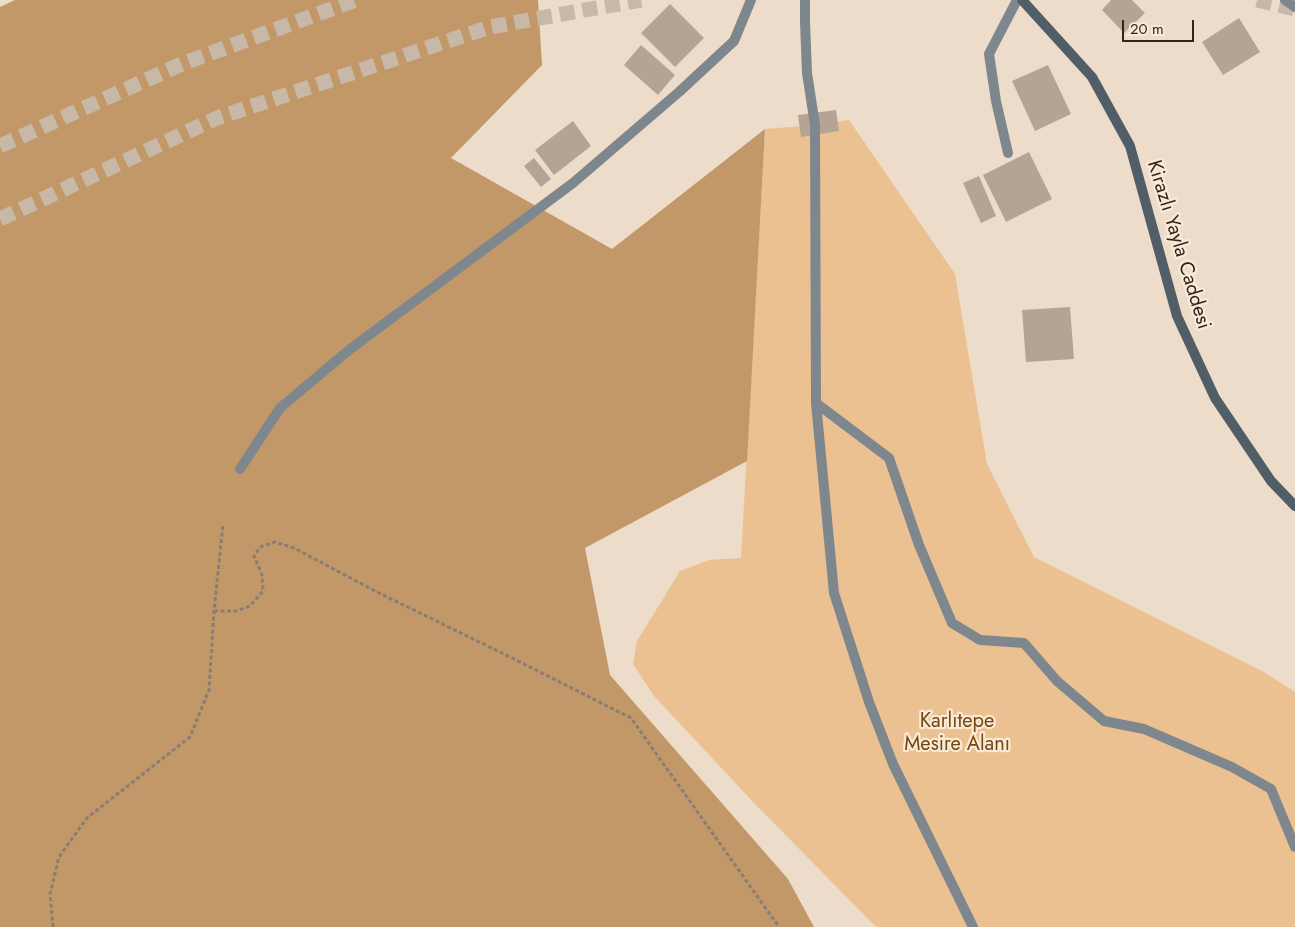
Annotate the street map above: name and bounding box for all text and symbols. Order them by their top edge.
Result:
scale bar [1125,10,1198,42]
text: 20 m [1130,18,1164,40]
street label: Kirazlı Yayla Caddesi [1141,158,1215,332]
park label: Karlıtepe Mesire Alanı [904,710,1010,757]

